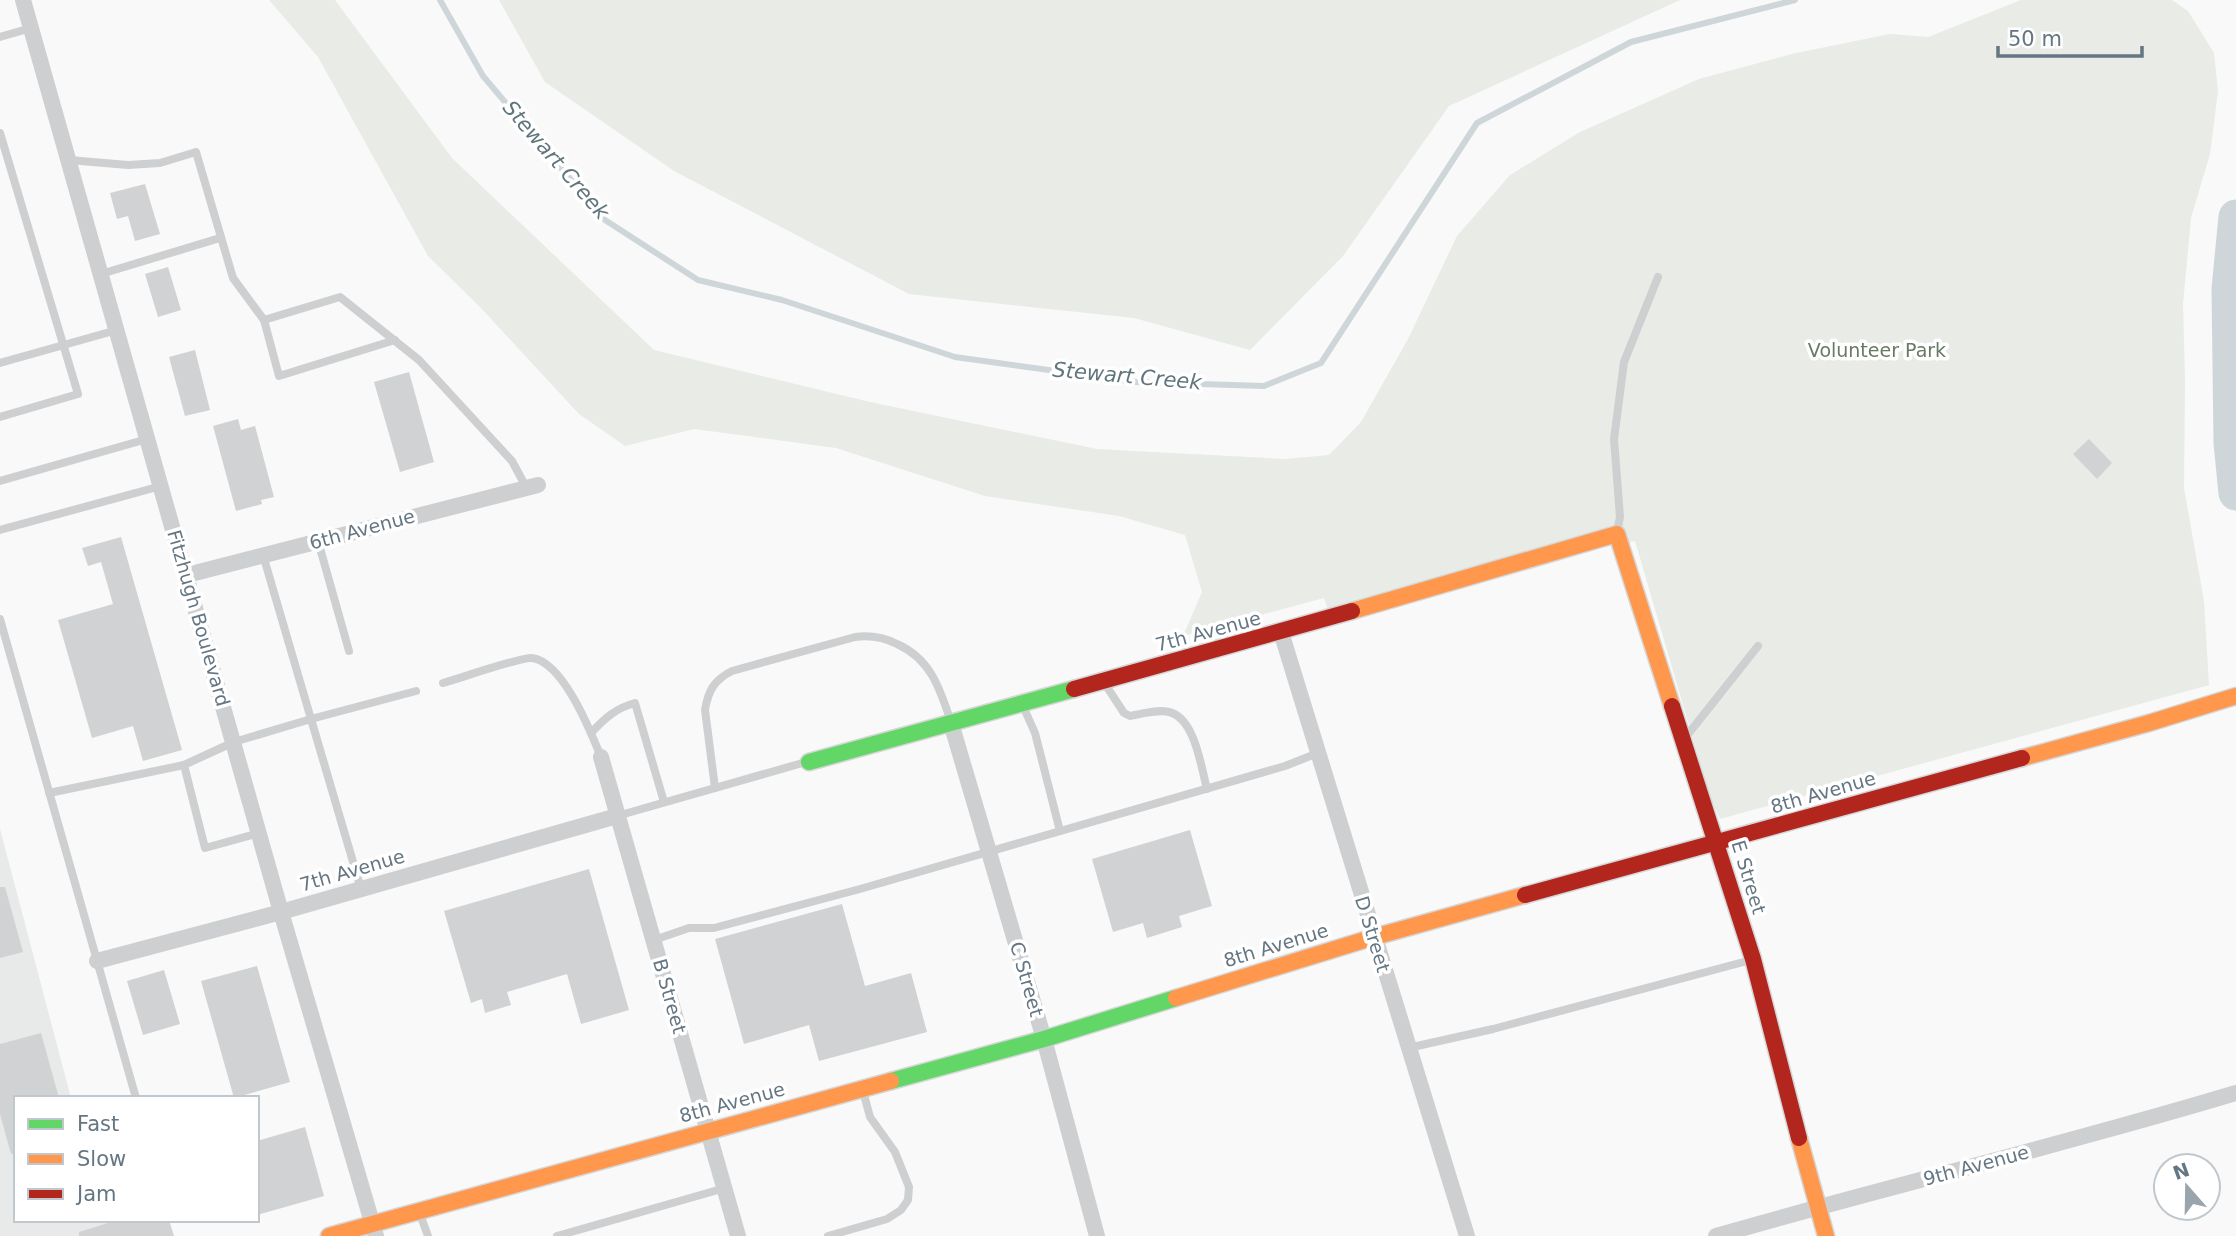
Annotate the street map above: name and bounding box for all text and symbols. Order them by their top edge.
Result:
scale bar [1998,14,2142,58]
text: 50 m [2008,27,2062,51]
water label: Stewart Creek [498,96,615,225]
park label: Volunteer Park [1808,339,1946,361]
water label: Stewart Creek [1052,358,1203,395]
street label: 6th Avenue [307,504,417,554]
street label: Fitzhugh Boulevard [163,527,235,709]
street label: 7th Avenue [1153,606,1263,656]
street label: 8th Avenue [1768,767,1878,817]
street label: E Street [1727,838,1771,916]
street label: 7th Avenue [297,845,407,895]
street label: D Street [1351,893,1395,975]
street label: 8th Avenue [1221,919,1331,971]
street label: C Street [1006,939,1048,1019]
street label: B Street [649,956,691,1036]
street label: 8th Avenue [677,1077,787,1127]
legend [14,1096,259,1222]
text: Fast [77,1112,119,1136]
street label: 9th Avenue [1921,1140,2031,1190]
text: Slow [77,1147,126,1171]
north arrow [2152,1152,2222,1222]
text: N [2170,1158,2192,1184]
text: Jam [75,1182,117,1206]

